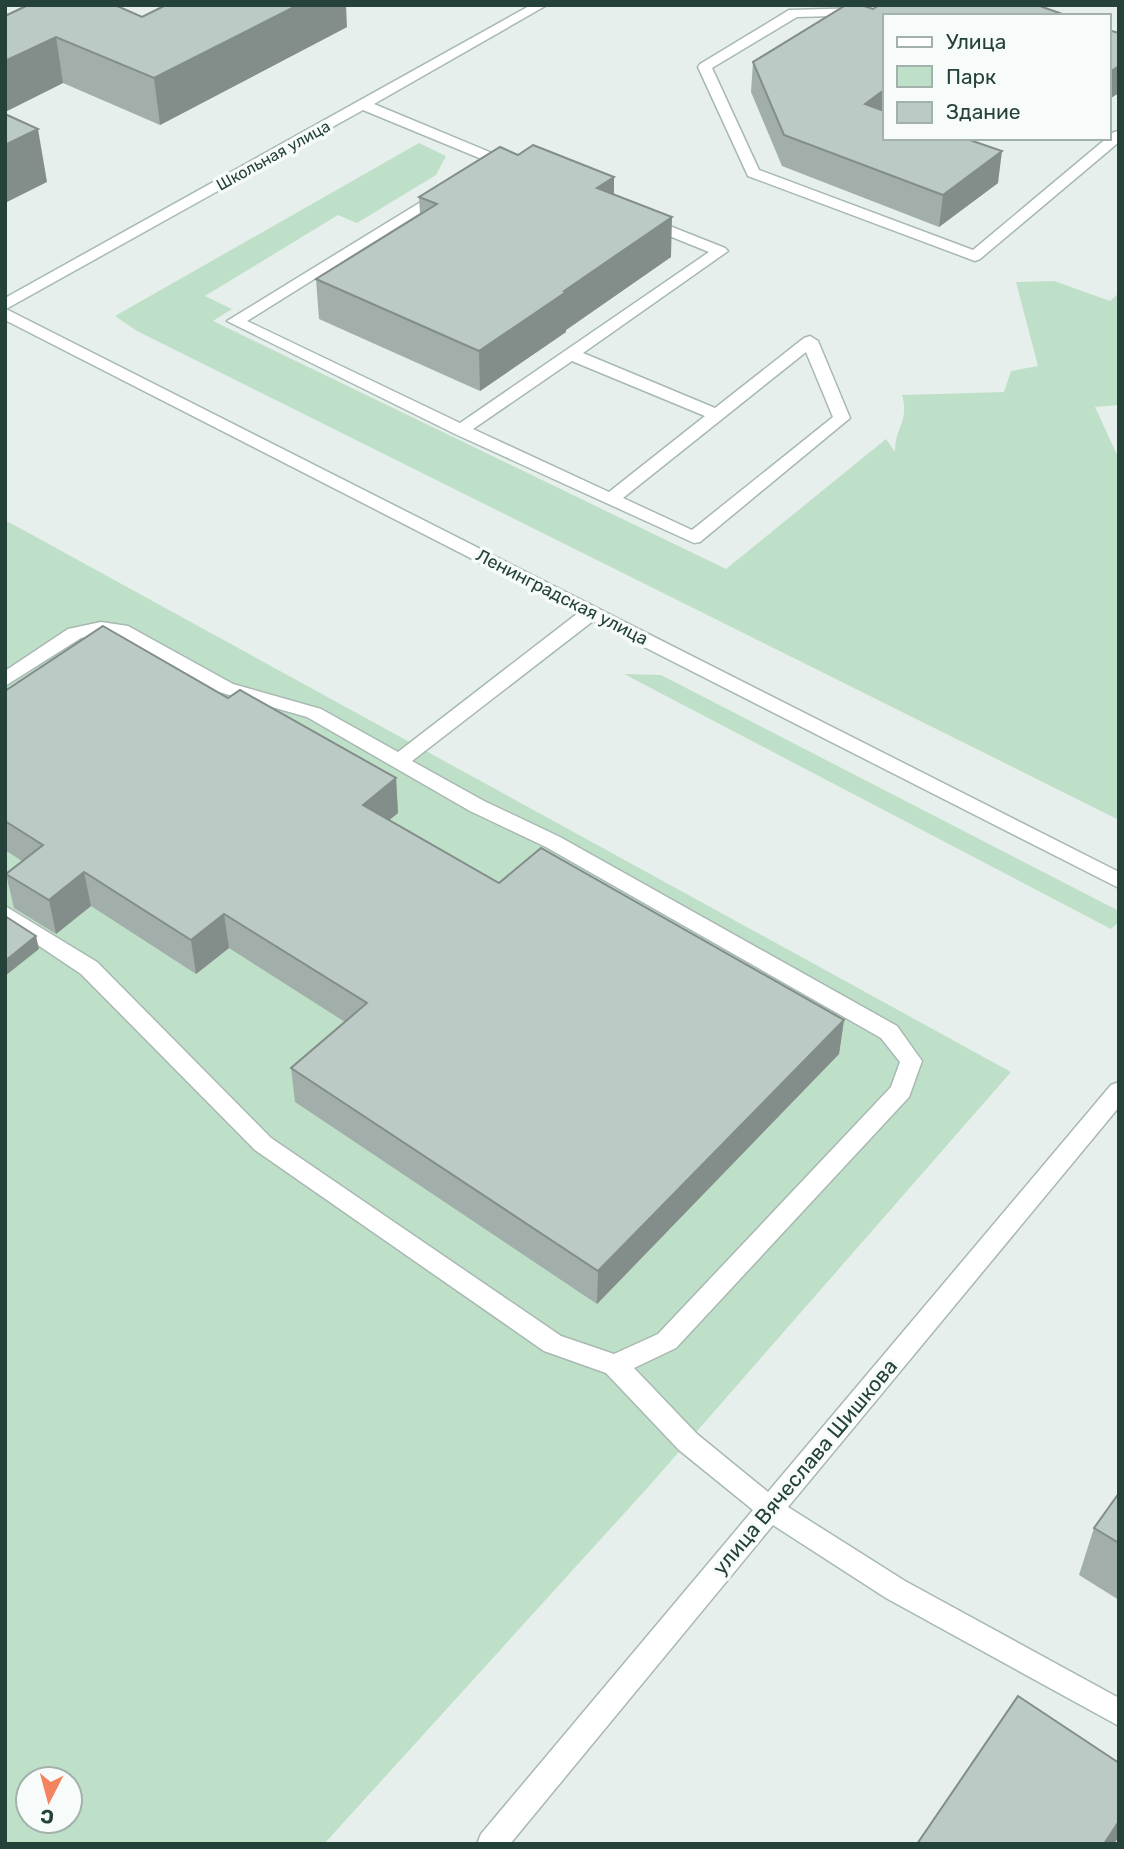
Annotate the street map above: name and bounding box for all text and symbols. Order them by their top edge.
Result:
legend [883,14,1110,140]
text: Улица [946,29,1006,54]
text: Парк [946,64,996,89]
text: Здание [946,99,1021,124]
street label: Школьная улица [213,116,333,195]
street label: Ленинградская улица [472,544,652,650]
street label: улица Вячеслава Шишкова [707,1354,902,1580]
north arrow [14,1765,84,1835]
text: С [39,1804,55,1829]

